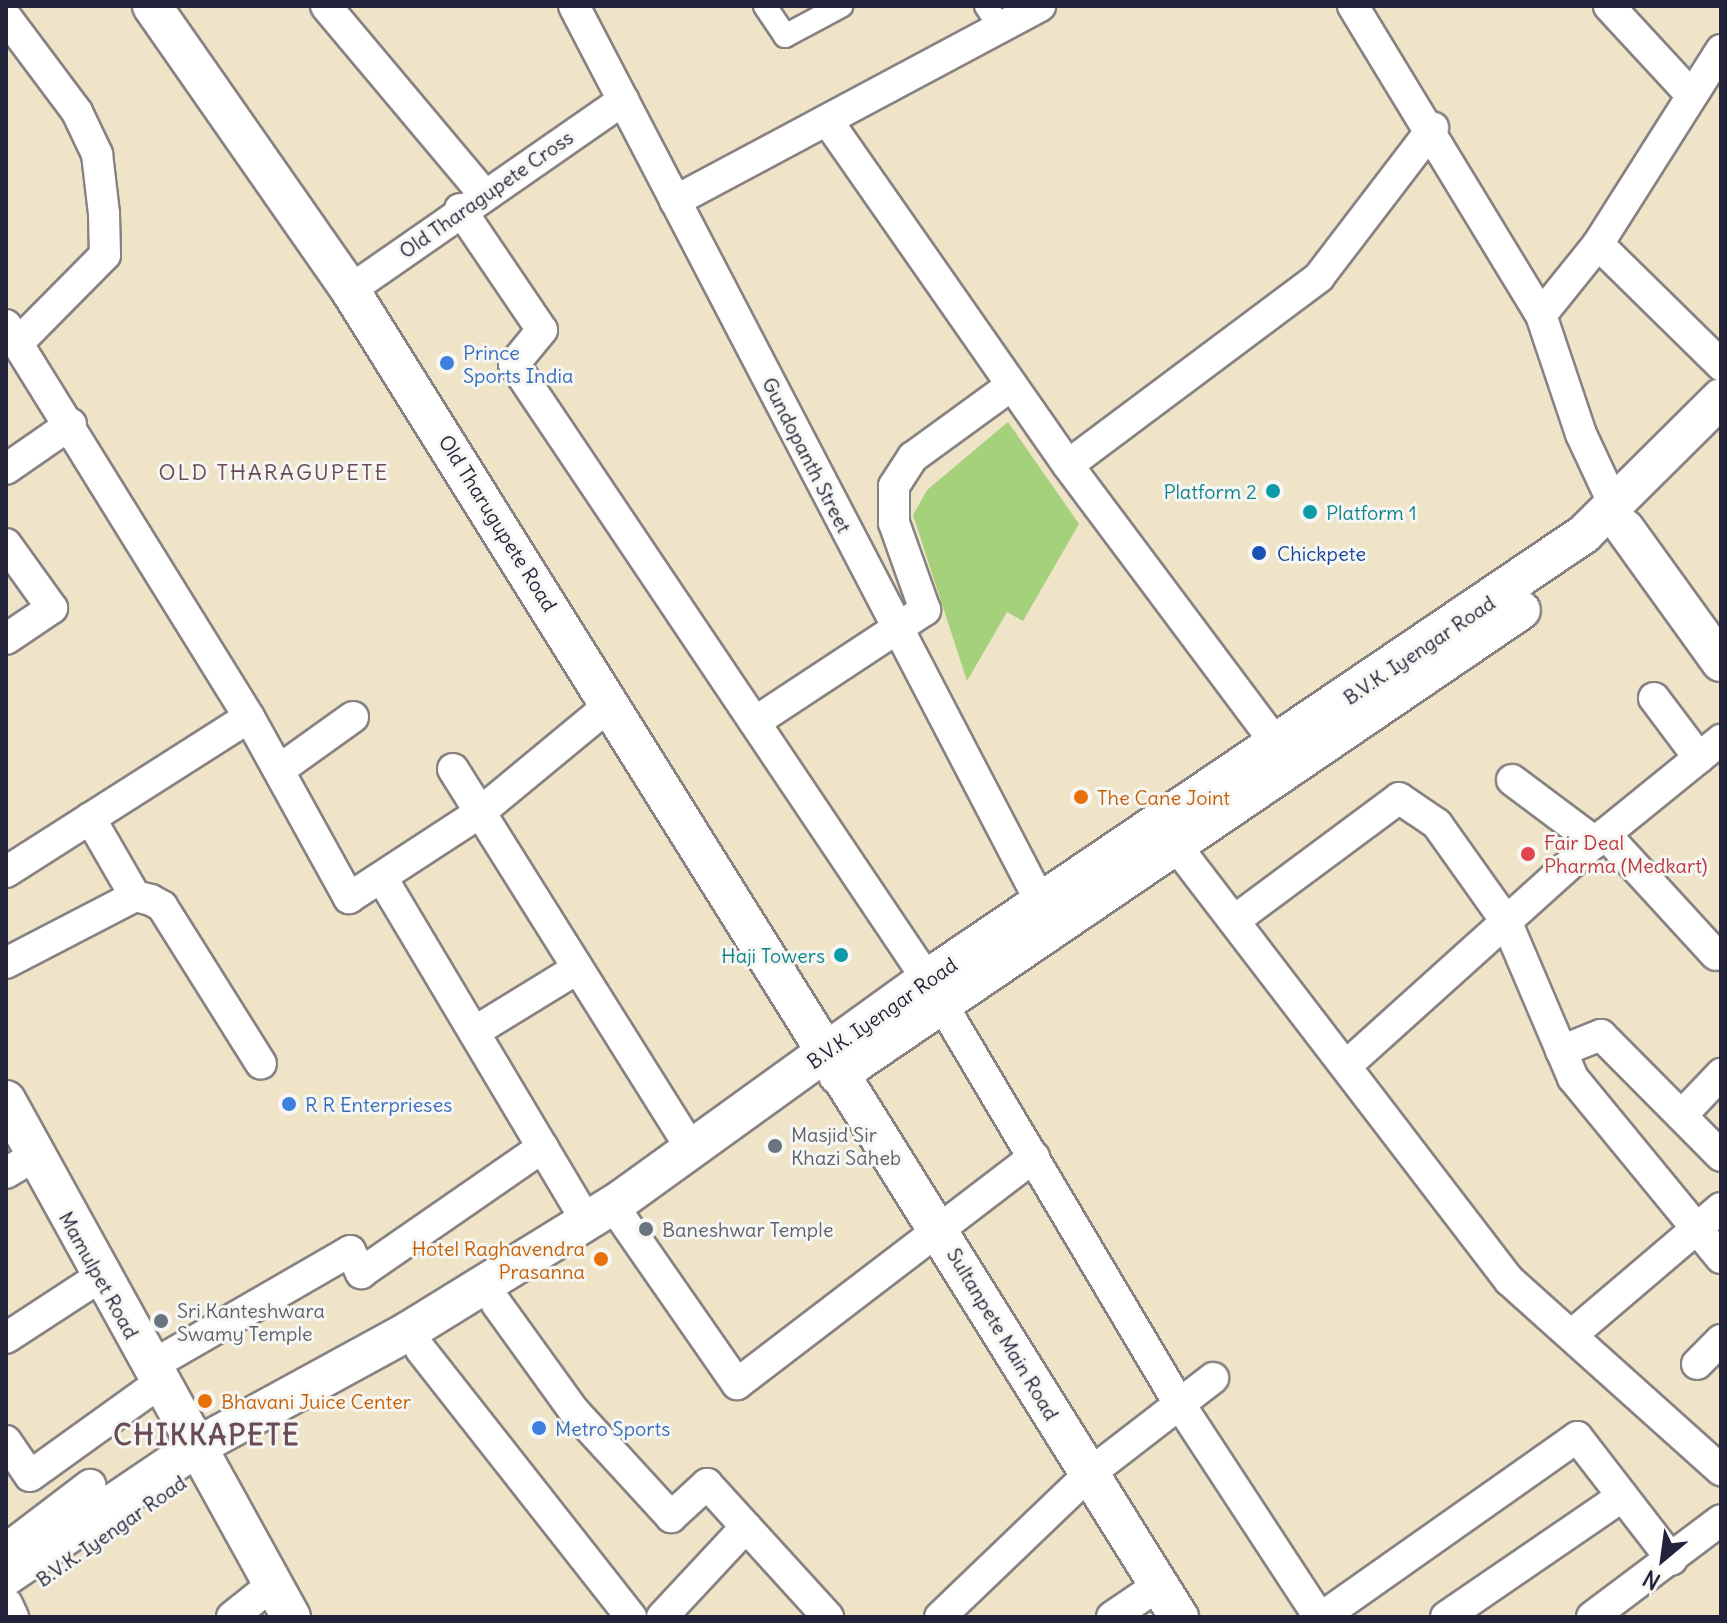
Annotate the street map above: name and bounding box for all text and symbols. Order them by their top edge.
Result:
street label: Old Tharagupete Cross [394,125,578,263]
place label: Prince Sports India [463,340,573,387]
marker: Prince Sports India [438,354,456,372]
street label: Gundopanth Street [757,373,857,537]
street label: Old Tharugupete Road [434,430,562,616]
district label: OLD THARAGUPETE [159,460,389,486]
place label: Platform 2 [1163,479,1257,503]
marker: Platform 2 [1264,482,1282,500]
place label: Platform 1 [1326,500,1417,524]
marker: Platform 1 [1301,503,1319,521]
place label: Chickpete [1277,541,1366,565]
marker: Chickpete [1248,542,1270,564]
street label: B.V.K. Iyengar Road [1339,590,1499,710]
place label: The Cane Joint [1097,785,1230,809]
marker: The Cane Joint [1072,788,1090,806]
place label: Fair Deal Pharma (Medkart) [1544,830,1708,877]
marker: Fair Deal Pharma (Medkart) [1519,845,1537,863]
place label: Haji Towers [721,943,825,967]
marker: Haji Towers [832,946,850,964]
street label: B.V.K. Iyengar Road [802,952,962,1074]
place label: R R Enterprieses [305,1092,452,1116]
marker: R R Enterprieses [280,1095,298,1113]
place label: Masjid Sir Khazi Saheb [791,1122,901,1169]
marker: Masjid Sir Khazi Saheb [766,1137,784,1155]
street label: Mamulpet Road [54,1207,144,1343]
place label: Baneshwar Temple [662,1217,833,1241]
marker: Baneshwar Temple [637,1220,655,1238]
place label: Hotel Raghavendra Prasanna [412,1236,585,1283]
street label: Sultanpete Main Road [942,1244,1064,1424]
marker: Hotel Raghavendra Prasanna [592,1250,610,1268]
place label: Sri Kanteshwara Swamy Temple [177,1298,325,1345]
marker: Sri Kanteshwara Swamy Temple [152,1312,170,1330]
place label: Bhavani Juice Center [221,1389,411,1413]
marker: Bhavani Juice Center [196,1392,214,1410]
place label: Metro Sports [555,1416,670,1440]
district label: CHIKKAPETE [113,1418,301,1452]
marker: Metro Sports [530,1419,548,1437]
street label: B.V.K. Iyengar Road [31,1470,191,1592]
north arrow [1623,1519,1703,1599]
text: N [1638,1564,1665,1596]

